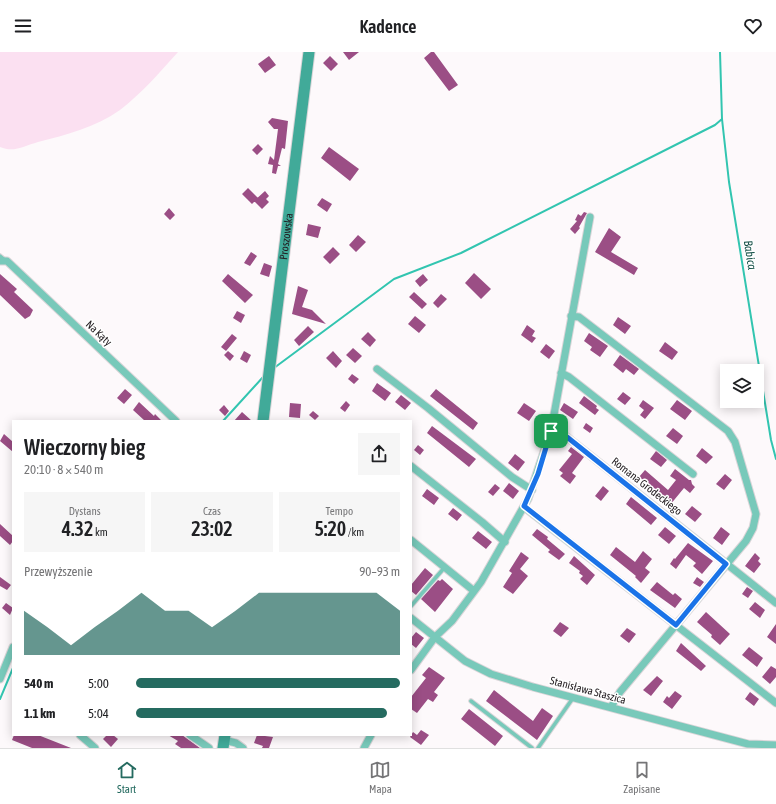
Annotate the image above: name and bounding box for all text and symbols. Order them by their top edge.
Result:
icon: menu [12,15,34,37]
icon: heart [742,15,764,37]
text: Kadence [359,16,417,37]
street label: Proszowska [277,212,295,261]
water label: Babica [741,239,759,271]
street label: Na Kąty [84,318,115,348]
map controls [720,364,764,408]
button: layers [720,364,764,408]
pin [534,414,568,448]
icon: arrive [540,420,562,442]
button: share [358,433,400,475]
text: Wieczorny bieg [24,434,145,460]
street label: Romana Grodeckiego [609,455,685,517]
text: 20:10 · 8 × 540 m [24,462,103,477]
text: Dystans [69,505,101,517]
text: Czas [203,505,221,517]
text: Tempo [326,505,353,517]
text: 4.32 [62,517,93,540]
text: 23:02 [191,517,233,540]
text: 5:20 [314,517,346,540]
text: km [93,526,108,538]
text: /km [346,526,364,538]
text: Przewyższenie [24,564,93,579]
text: 90–93 m [359,564,400,579]
street label: Stanisława Staszica [549,674,627,706]
text: 540 m [24,676,53,691]
text: 5:00 [88,676,109,691]
text: 1.1 km [24,706,55,721]
text: 5:04 [88,706,109,721]
tab: Start [116,759,138,795]
tab: Mapa [369,759,392,795]
tab: Zapisane [623,759,660,795]

